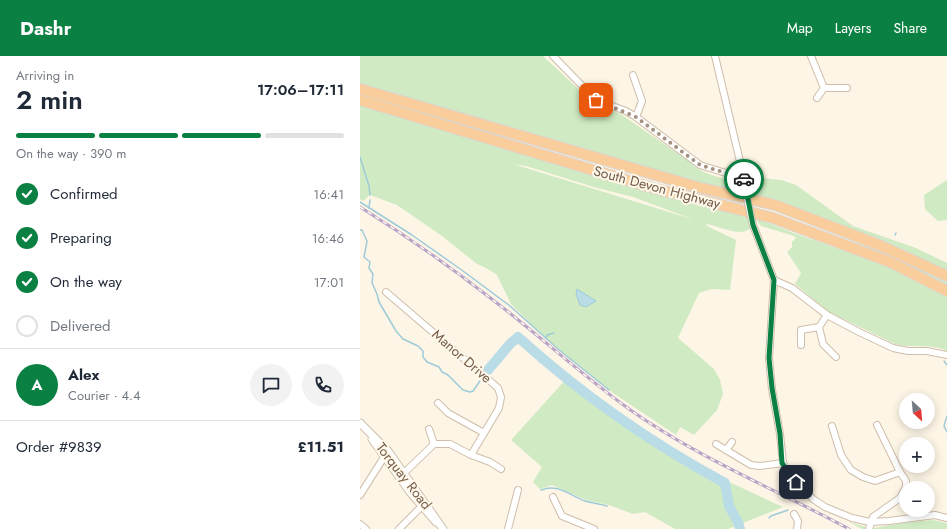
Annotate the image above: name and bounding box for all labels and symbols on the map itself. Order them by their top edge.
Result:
pin [579,83,613,117]
courier [724,159,764,199]
street label: South Devon Highway [591,160,723,214]
street label: Manor Drive [428,324,496,388]
north arrow [899,393,935,429]
street label: Torquay Road [372,438,436,514]
pin [779,465,813,499]

